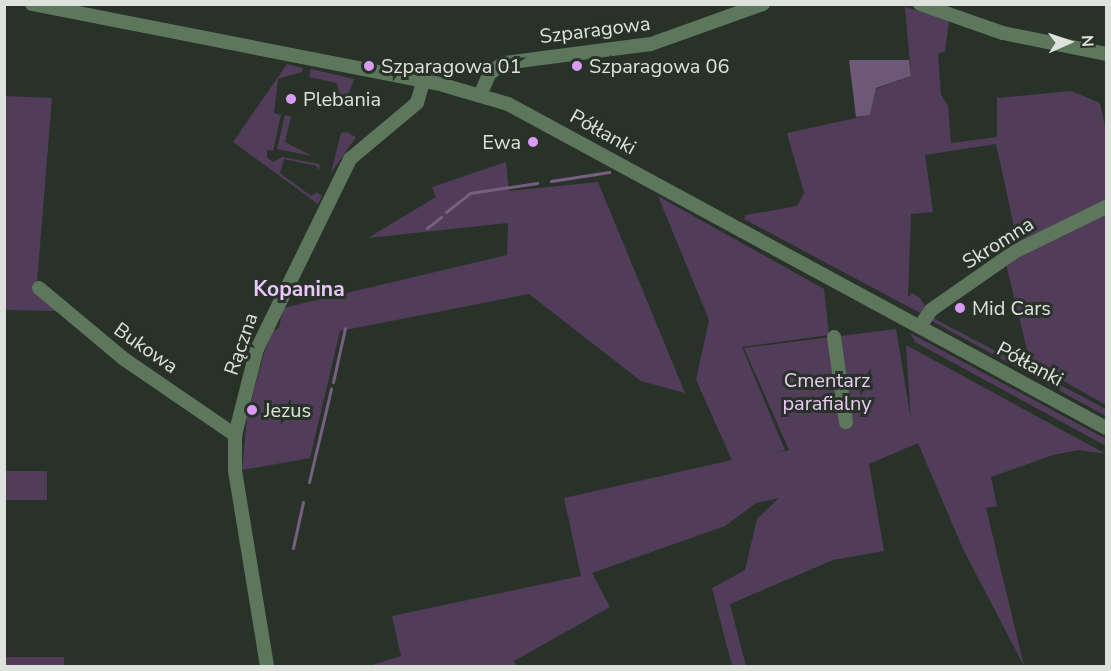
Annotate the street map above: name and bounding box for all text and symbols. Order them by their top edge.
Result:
street label: Szparagowa [538,11,652,49]
north arrow [1039,12,1099,72]
text: N [1076,35,1098,48]
place label: Szparagowa 01 [381,54,522,78]
place label: Szparagowa 06 [589,54,730,78]
marker: Szparagowa 01 [362,59,376,73]
marker: Szparagowa 06 [570,59,584,73]
place label: Plebania [303,87,381,111]
marker: Plebania [284,92,298,106]
street label: Półłanki [566,104,640,160]
place label: Ewa [482,130,521,154]
marker: Ewa [526,135,540,149]
street label: Skromna [958,212,1038,274]
district label: Kopanina [253,276,345,302]
place label: Mid Cars [972,296,1051,320]
marker: Mid Cars [953,301,967,315]
street label: Rączna [219,310,263,378]
street label: Bukowa [109,317,183,379]
street label: Półłanki [993,337,1067,391]
park label: Cmentarz parafialny [782,368,872,415]
place label: Jezus [264,398,311,422]
marker: Jezus [245,403,259,417]

